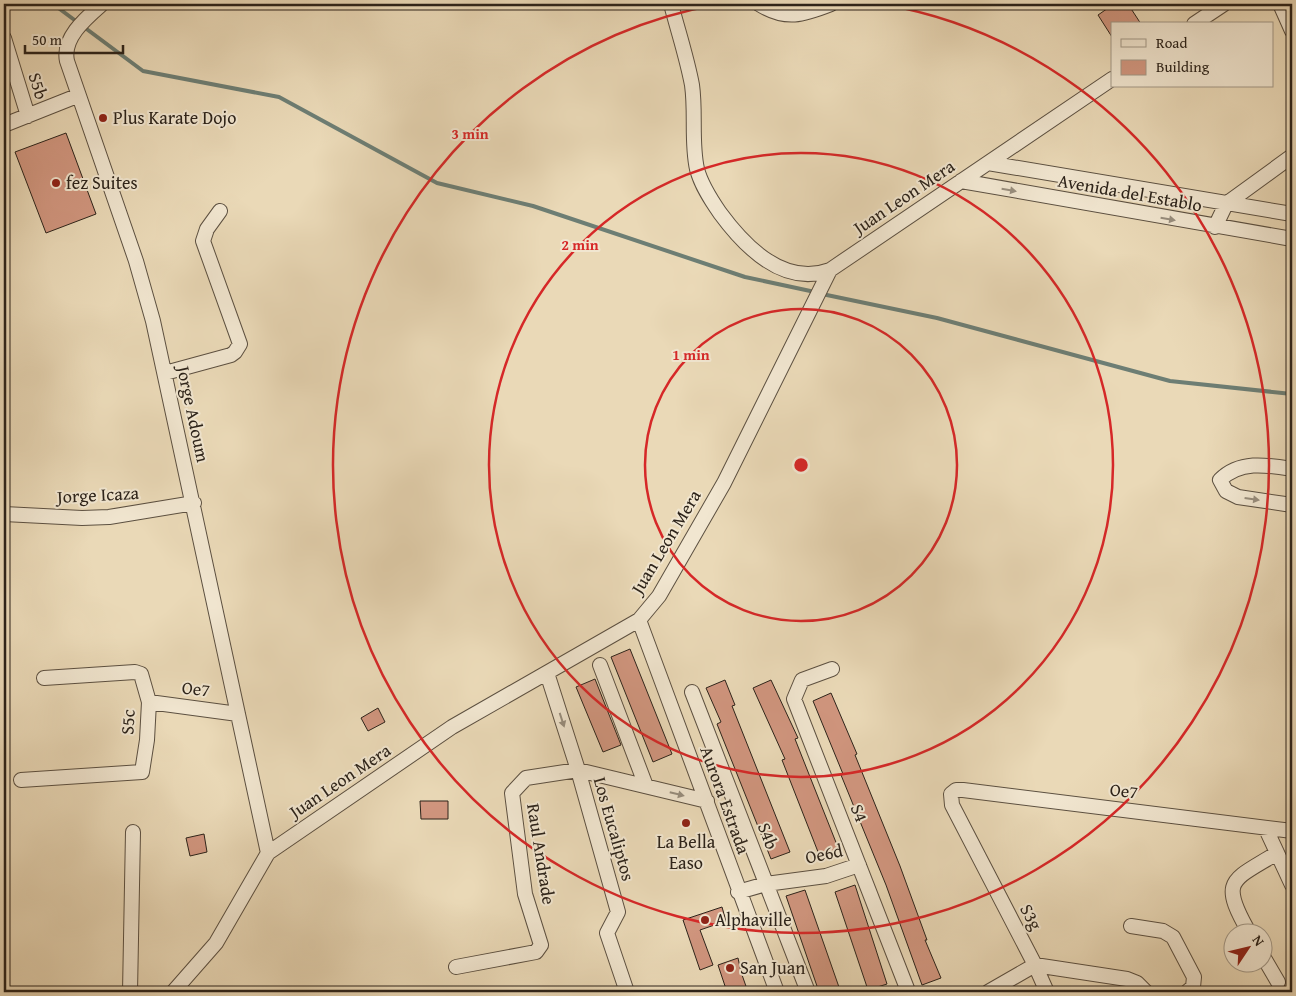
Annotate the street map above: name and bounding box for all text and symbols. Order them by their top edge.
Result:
scale bar [25,22,122,54]
legend [1111,22,1274,88]
text: 50 m [32,29,63,50]
text: Road [1156,32,1187,53]
text: Building [1156,56,1210,77]
street label: S5b [22,69,55,103]
place label: Plus Karate Dojo [113,104,236,131]
marker: Plus Karate Dojo [97,112,109,124]
text: 3 min [451,123,489,144]
street label: Juan Leon Mera [846,152,960,242]
street label: Avenida del Establo [1056,167,1204,218]
place label: fez Suites [66,169,138,196]
marker: fez Suites [50,177,62,189]
one-way arrow [1001,186,1017,194]
one-way arrow [1161,215,1177,223]
text: 2 min [561,234,599,255]
text: 1 min [672,344,710,365]
street label: Jorge Adoum [170,361,217,465]
centre of rings [792,456,810,474]
street label: Jorge Icaza [54,479,140,510]
street label: Juan Leon Mera [623,484,708,601]
one-way arrow [1244,495,1260,503]
street label: Oe7 [180,673,212,704]
street label: S5c [113,709,142,735]
one-way arrow [559,713,567,728]
street label: Juan Leon Mera [282,736,396,826]
street label: Aurora Estrada [693,742,758,858]
street label: Los Eucaliptos [587,774,642,884]
street label: Oe7 [1108,775,1140,806]
one-way arrow [669,790,684,798]
street label: S4 [844,800,875,826]
street label: Raul Andrade [520,801,563,906]
marker: La Bella Easo [680,817,692,829]
street label: S4b [751,818,786,853]
place label: La Bella Easo [657,828,716,876]
street label: Oe6d [803,836,846,871]
street label: S3g [1013,899,1050,935]
place label: Alphaville [715,906,792,933]
marker: Alphaville [699,914,711,926]
north arrow [1224,924,1274,974]
text: N [1248,931,1270,951]
place label: San Juan [740,954,805,981]
marker: San Juan [724,962,736,974]

